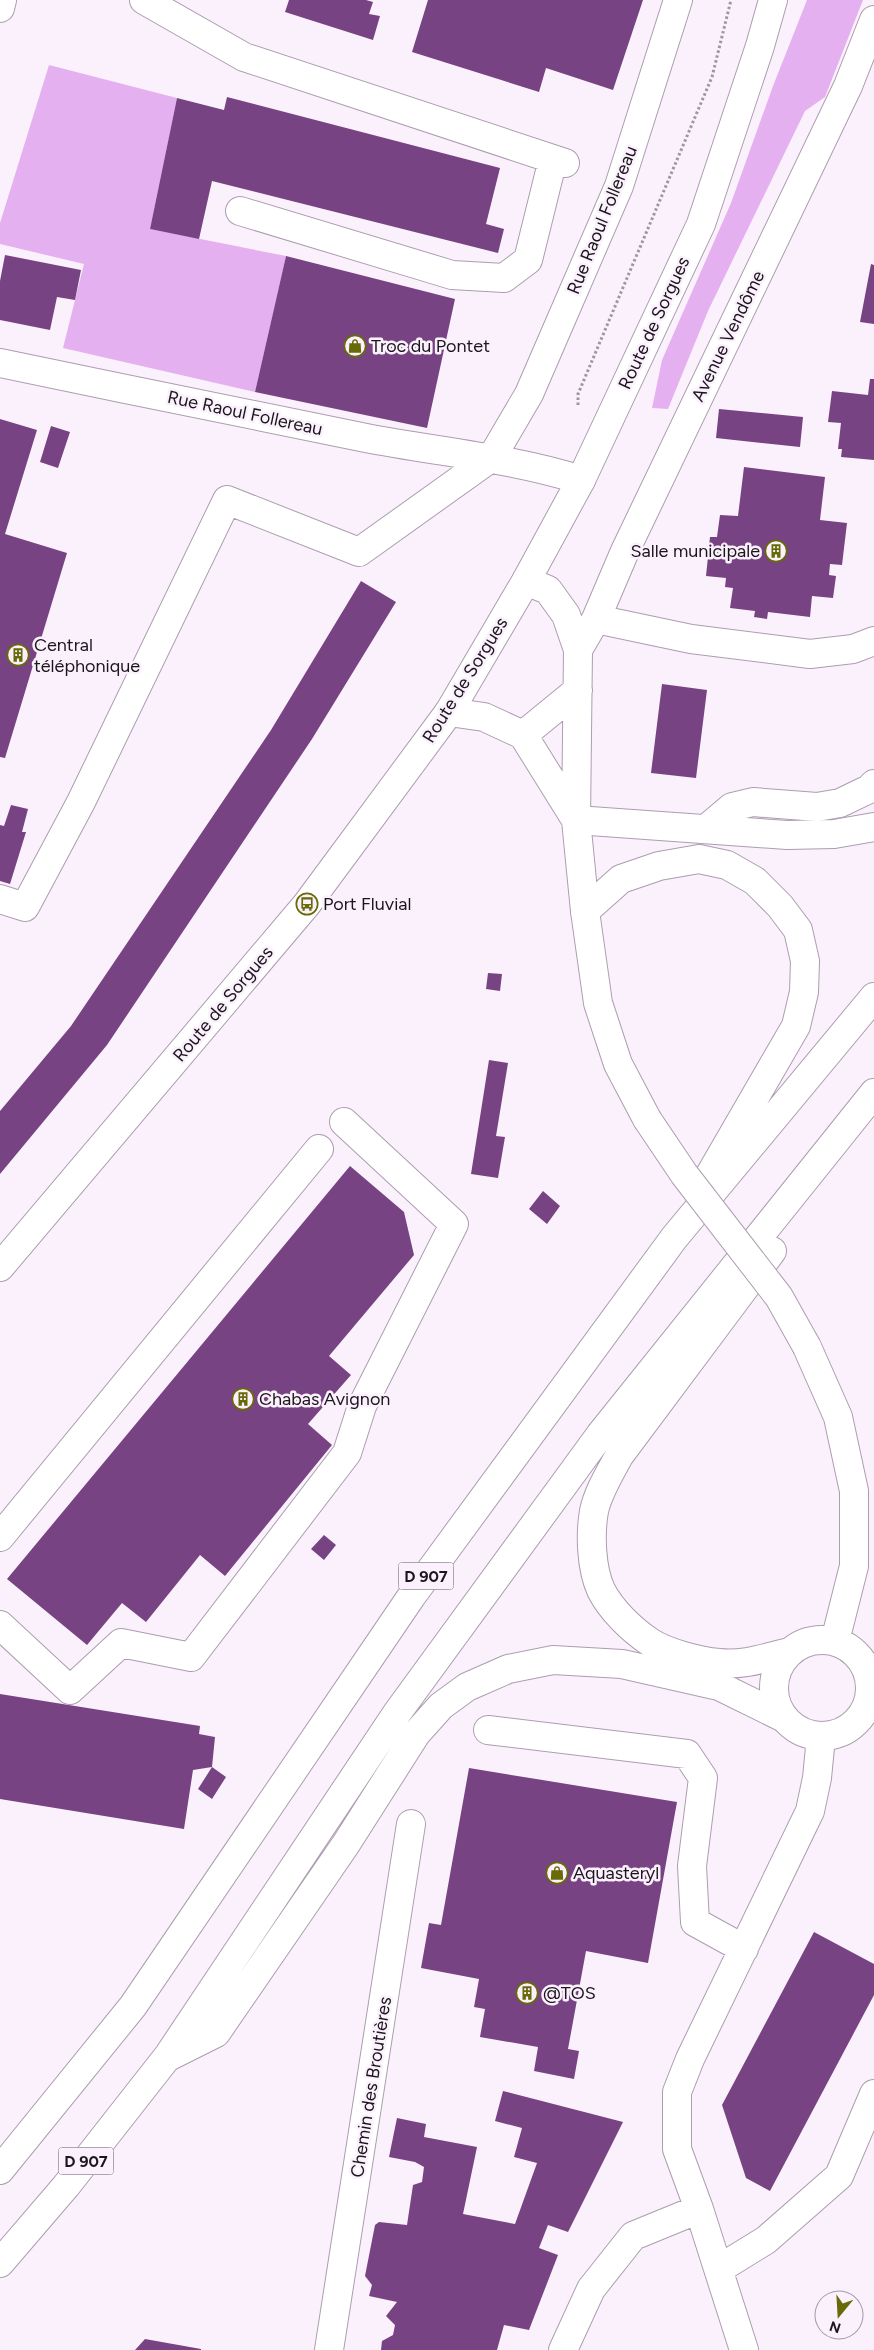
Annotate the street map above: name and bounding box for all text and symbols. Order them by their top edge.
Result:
street label: Rue Raoul Follereau [562,143,642,297]
street label: Route de Sorgues [614,253,694,393]
street label: Avenue Vendôme [687,267,769,405]
shop icon: Troc du Pontet [343,334,367,358]
place label: Troc du Pontet [371,335,490,357]
street label: Rue Raoul Follereau [165,386,325,440]
building icon: Salle municipale [764,539,788,563]
place label: Salle municipale [630,540,760,562]
street label: Route de Sorgues [418,613,512,747]
place label: Central téléphonique [34,634,140,677]
building icon: Central téléphonique [6,643,30,667]
bus stop icon: Port Fluvial [295,892,319,916]
place label: Port Fluvial [323,893,411,915]
street label: Route de Sorgues [168,942,278,1066]
building icon: Chabas Avignon [231,1387,255,1411]
place label: Chabas Avignon [259,1388,390,1410]
road number: D 907 [398,1562,454,1590]
shop icon: Aquasteryl [545,1861,569,1885]
place label: Aquasteryl [573,1862,659,1884]
building icon: @TOS [515,1981,539,2005]
place label: @TOS [543,1982,596,2004]
street label: Chemin des Broutières [346,1995,396,2179]
road number: D 907 [58,2148,114,2174]
north arrow [814,2290,864,2340]
text: N [827,2317,843,2337]

